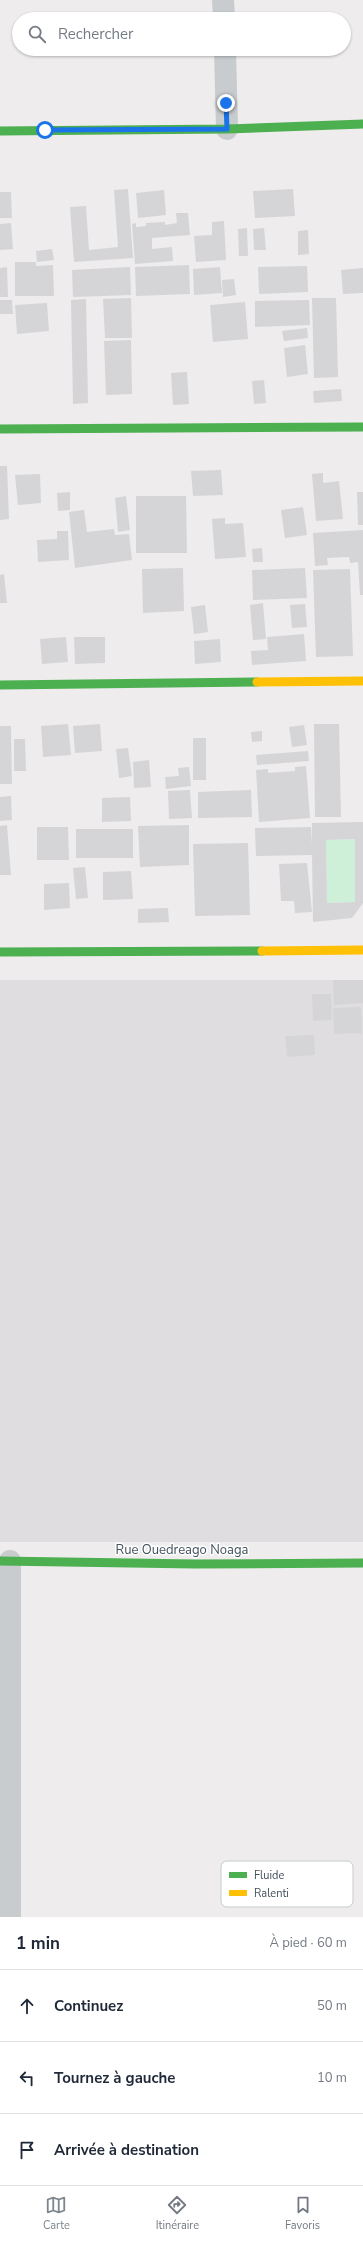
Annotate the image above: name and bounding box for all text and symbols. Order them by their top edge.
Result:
search box [12,12,351,56]
icon: search [26,23,48,45]
text: Rechercher [58,24,133,44]
route end [217,94,235,112]
route start [36,121,54,139]
street label: Rue Ouedreago Noaga [116,1541,248,1559]
legend [221,1861,353,1907]
text: Fluide [254,1868,284,1883]
text: Ralenti [254,1886,289,1901]
text: 1 min [16,1932,60,1955]
text: À pied · 60 m [269,1934,347,1952]
icon: ahead [16,1995,38,2017]
text: Continuez [54,1996,123,2016]
text: 50 m [317,1997,347,2015]
icon: left [16,2067,38,2089]
text: Tournez à gauche [54,2068,176,2088]
text: 10 m [317,2069,347,2087]
icon: arrive [16,2139,38,2161]
text: Arrivée à destination [54,2140,199,2160]
tab: Carte [43,2194,70,2233]
tab: Itinéraire [156,2194,199,2233]
tab: Favoris [285,2194,320,2233]

